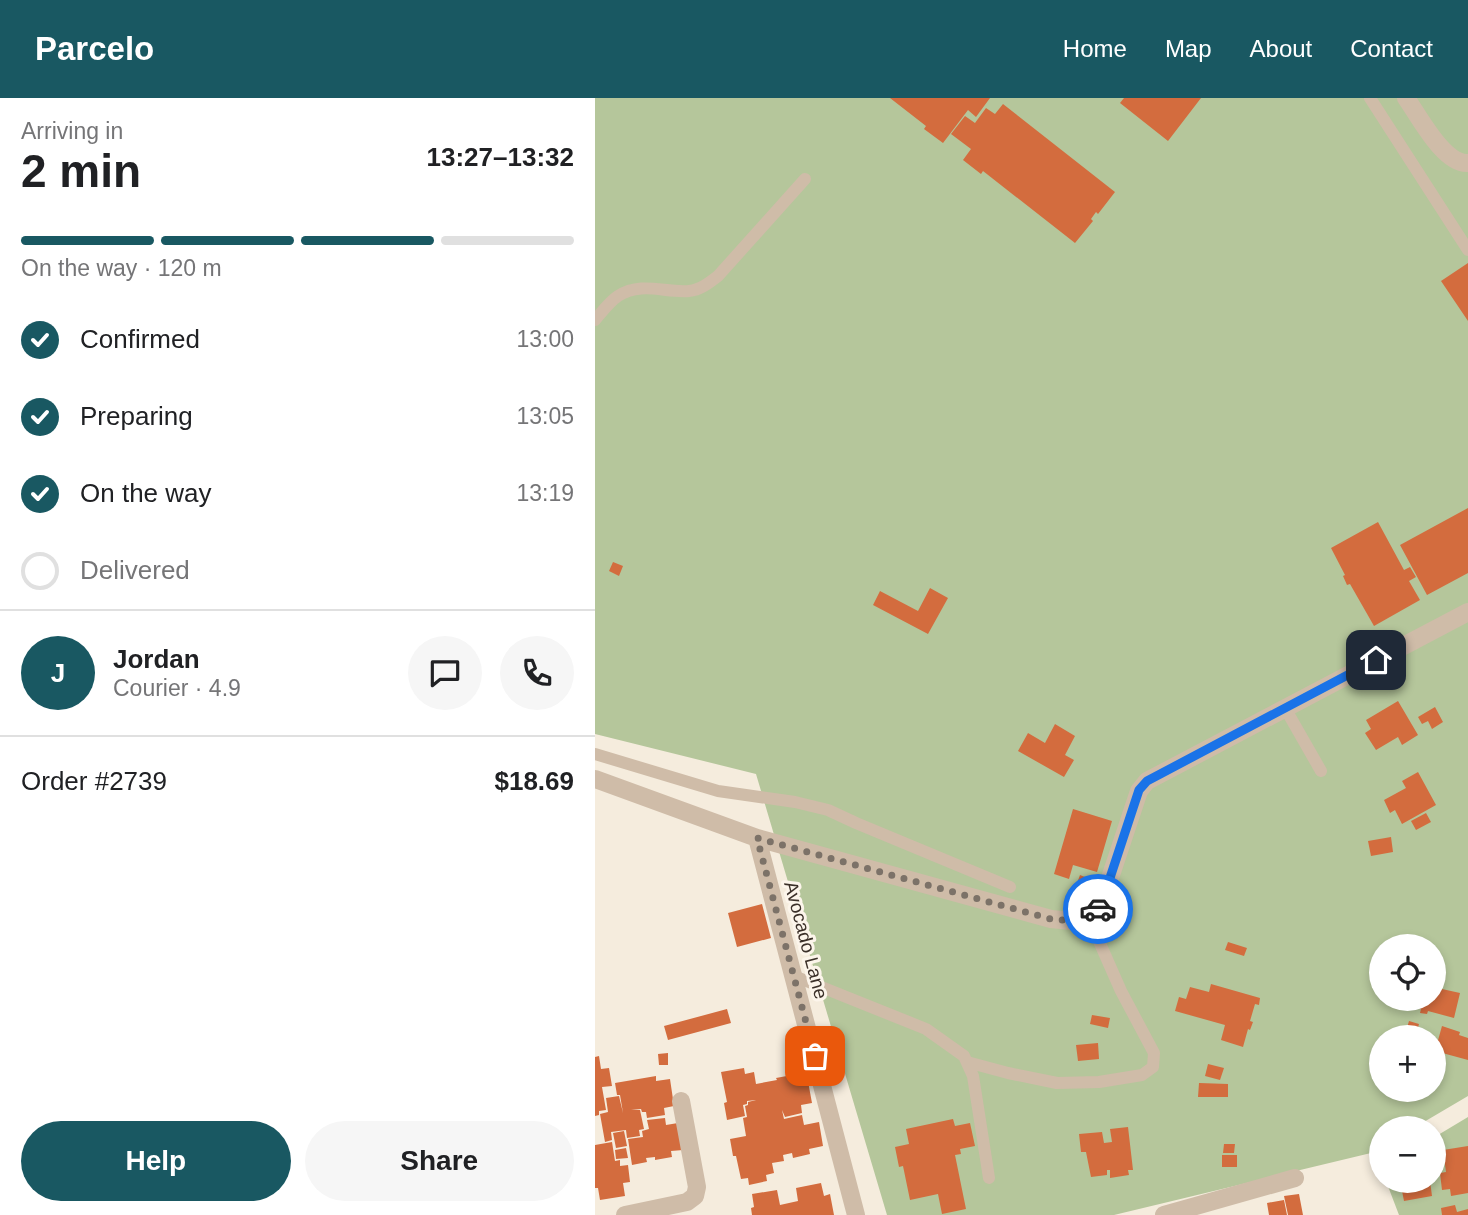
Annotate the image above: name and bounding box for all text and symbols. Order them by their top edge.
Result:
text: Parcelo [35,30,154,67]
text: Home [1063,35,1127,62]
text: Map [1165,35,1212,62]
text: About [1250,35,1312,62]
text: Contact [1350,35,1433,62]
text: Arriving in [21,118,123,144]
text: 13:27–13:32 [427,142,574,172]
text: 2 min [21,145,141,197]
text: On the way · 120 m [21,255,222,281]
icon: check [21,321,59,359]
text: Confirmed [80,324,200,354]
text: 13:00 [516,326,574,352]
icon: check [21,398,59,436]
text: Preparing [80,401,193,431]
text: 13:05 [516,403,574,429]
icon: check [21,475,59,513]
text: On the way [80,478,212,508]
text: 13:19 [516,480,574,506]
text: Delivered [80,555,190,585]
pin [1346,630,1406,690]
button: chat [408,636,482,710]
button: phone [500,636,574,710]
icon: home [1357,641,1395,679]
text: Jordan [113,644,200,674]
text: J [51,658,65,688]
text: Courier · 4.9 [113,675,241,701]
text: Order #2739 [21,766,167,796]
text: $18.69 [494,766,574,796]
courier [1063,874,1133,944]
street label: Avocado Lane [780,879,832,1001]
icon: car [1079,890,1117,928]
map controls [1369,934,1446,1193]
button: locate [1369,934,1446,1011]
button: + [1369,1025,1446,1102]
pin [785,1026,845,1086]
icon: bag [796,1037,834,1075]
button: − [1369,1116,1446,1193]
button: Help [21,1121,291,1201]
button: Share [305,1121,574,1201]

